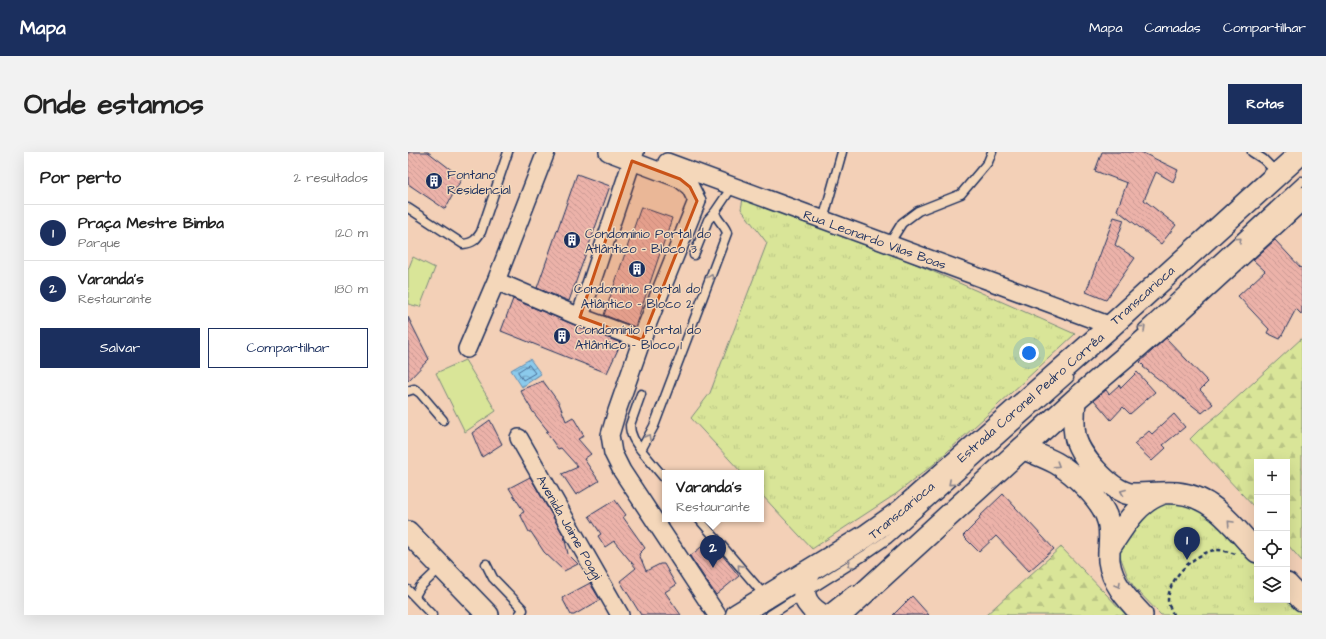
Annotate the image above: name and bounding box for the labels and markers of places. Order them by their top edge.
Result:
place label: Fontano Residencial [447,166,511,199]
building icon: Fontano Residencial [424,171,444,191]
place label: Condomínio Portal do Atlântico - Bloco 3 [585,225,712,258]
building icon: Condomínio Portal do Atlântico - Bloco 3 [562,230,582,250]
building icon: Condomínio Portal do Atlântico - Bloco 2 [627,259,647,279]
place label: Condomínio Portal do Atlântico - Bloco 2 [574,280,701,313]
place label: Condomínio Portal do Atlântico - Bloco 1 [575,321,702,354]
building icon: Condomínio Portal do Atlântico - Bloco 1 [552,326,572,346]
pin: 1 [1174,527,1200,560]
pin: 2 [700,535,726,568]

